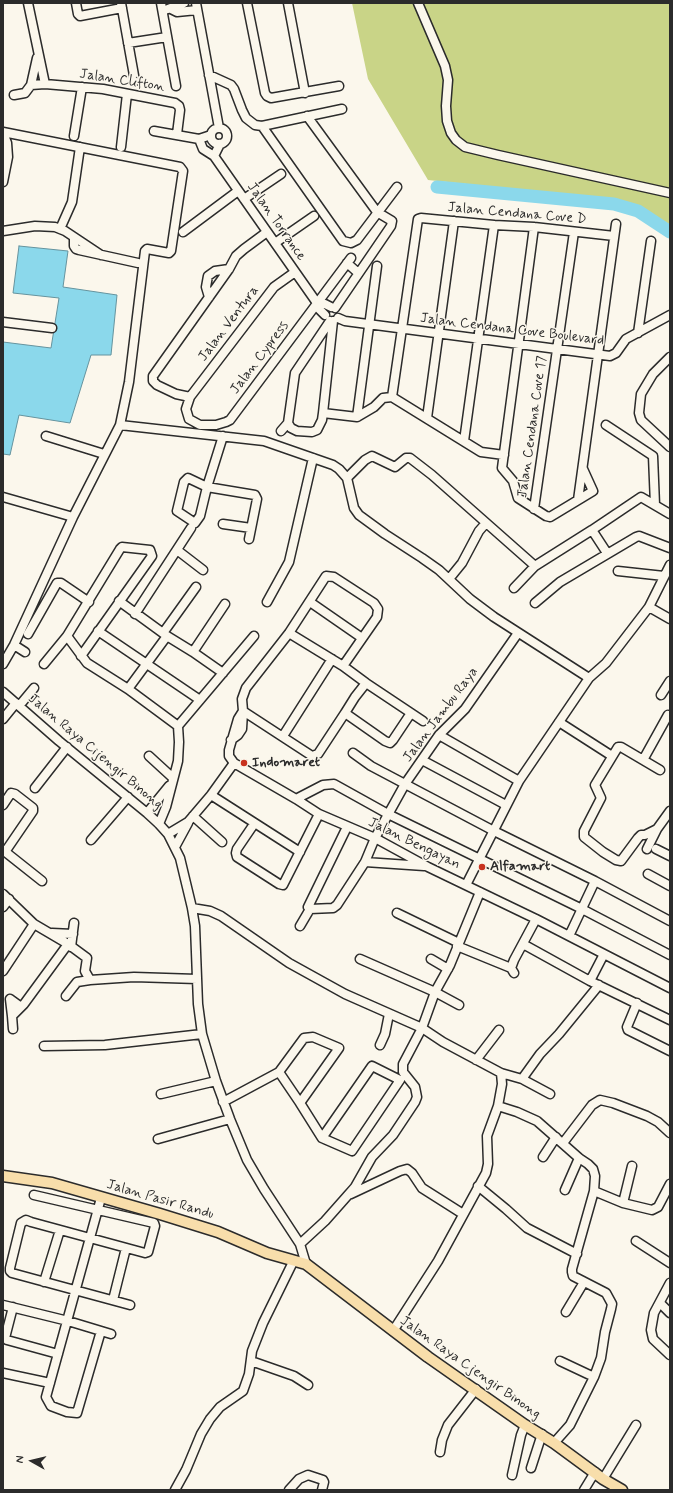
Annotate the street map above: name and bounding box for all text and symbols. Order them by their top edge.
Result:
street label: Jalan Clifton [78,66,166,96]
street label: Jalan Torrance [243,180,309,264]
street label: Jalan Cendana Cove D [447,200,587,228]
street label: Jalan Ventura [195,283,263,365]
street label: Jalan Cendana Cove Boulevard [419,310,605,350]
street label: Jalan Cypress [227,318,293,398]
street label: Jalan Cendana Cove 17 [515,355,551,499]
street label: Jalan Jambu Raya [400,664,482,766]
street label: Jalan Raya Cijengir Binong [24,691,166,813]
place label: Indomaret [252,755,320,771]
marker: Indomaret [239,758,249,768]
street label: Jalan Bengayan [365,814,463,874]
place label: Alfamart [490,859,550,875]
marker: Alfamart [477,862,487,872]
street label: Jalan Pasir Randu [104,1177,216,1223]
street label: Jalan Raya Cjengir Binong [396,1313,544,1423]
north arrow [12,1441,52,1481]
text: N [13,1455,28,1464]

